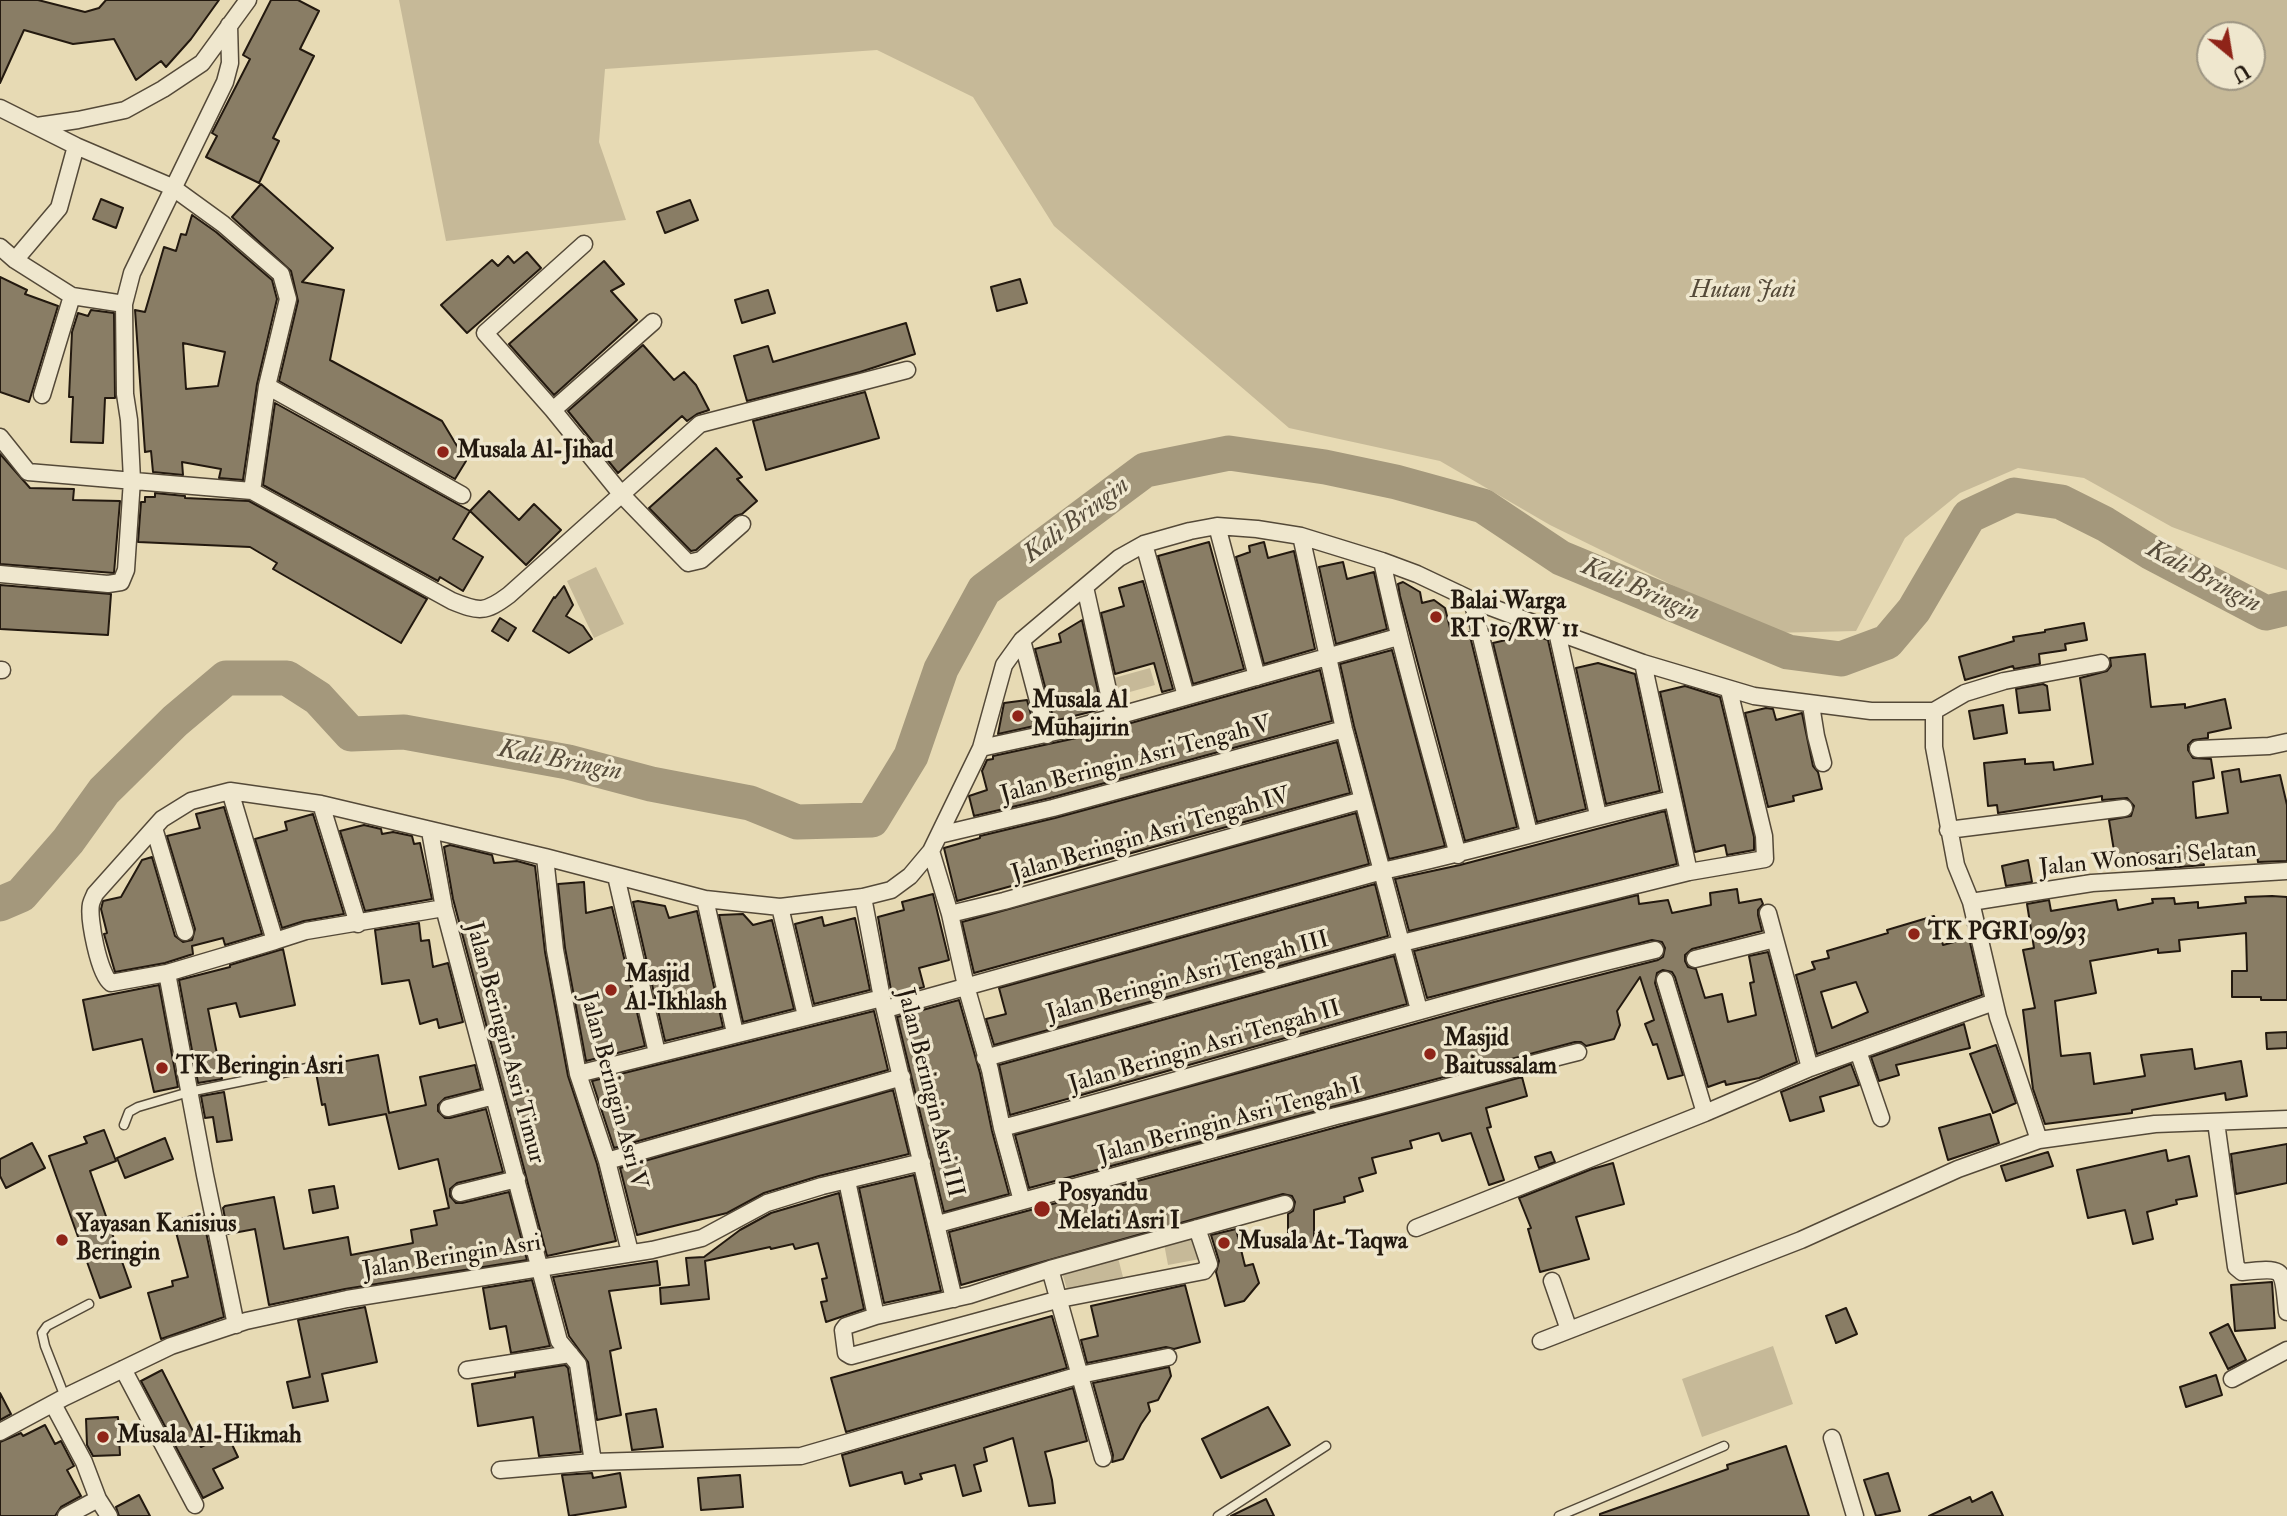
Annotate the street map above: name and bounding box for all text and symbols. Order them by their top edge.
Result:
north arrow [2196,21,2266,91]
text: U [2228,58,2253,87]
park label: Hutan Jati [1690,278,1796,306]
place label: Musala Al-Jihad [457,438,613,466]
marker: Musala Al-Jihad [435,444,451,460]
water label: Kali Bringin [1018,471,1136,571]
water label: Kali Bringin [2141,535,2265,621]
water label: Kali Bringin [1576,552,1704,630]
place label: Balai Warga RT 10/RW 11 [1450,589,1579,645]
marker: Balai Warga RT 10/RW 11 [1428,609,1444,625]
place label: Musala Al Muhajirin [1032,688,1129,744]
marker: Musala Al Muhajirin [1010,708,1026,724]
street label: Jalan Beringin Asri Tengah V [998,711,1274,811]
water label: Kali Bringin [496,735,624,789]
street label: Jalan Beringin Asri Tengah IV [1008,782,1294,890]
street label: Jalan Wonosari Selatan [2038,836,2258,884]
street label: Jalan Beringin Asri Timur [458,919,550,1167]
place label: TK PGRI 09/93 [1928,920,2086,948]
street label: Jalan Beringin Asri Tengah III [1044,926,1332,1030]
marker: TK PGRI 09/93 [1906,926,1922,942]
place label: Masjid Al-Ikhlash [625,962,727,1018]
marker: Masjid Al-Ikhlash [603,982,619,998]
street label: Jalan Beringin Asri III [889,985,969,1201]
street label: Jalan Beringin Asri V [572,990,652,1192]
street label: Jalan Beringin Asri Tengah II [1066,995,1344,1101]
place label: Masjid Baitussalam [1444,1026,1557,1082]
marker: Masjid Baitussalam [1422,1046,1438,1062]
place label: TK Beringin Asri [176,1054,344,1082]
marker: TK Beringin Asri [154,1060,170,1076]
street label: Jalan Beringin Asri Tengah I [1095,1073,1365,1171]
place label: Posyandu Melati Asri I [1058,1181,1180,1237]
marker: Posyandu Melati Asri I [1032,1199,1052,1219]
place label: Yayasan Kanisius Beringin [76,1212,236,1268]
place label: Musala At-Taqwa [1238,1229,1408,1257]
street label: Jalan Beringin Asri [361,1230,543,1286]
marker: Yayasan Kanisius Beringin [54,1232,70,1248]
marker: Musala At-Taqwa [1216,1235,1232,1251]
place label: Musala Al-Hikmah [117,1423,302,1451]
marker: Musala Al-Hikmah [95,1429,111,1445]

